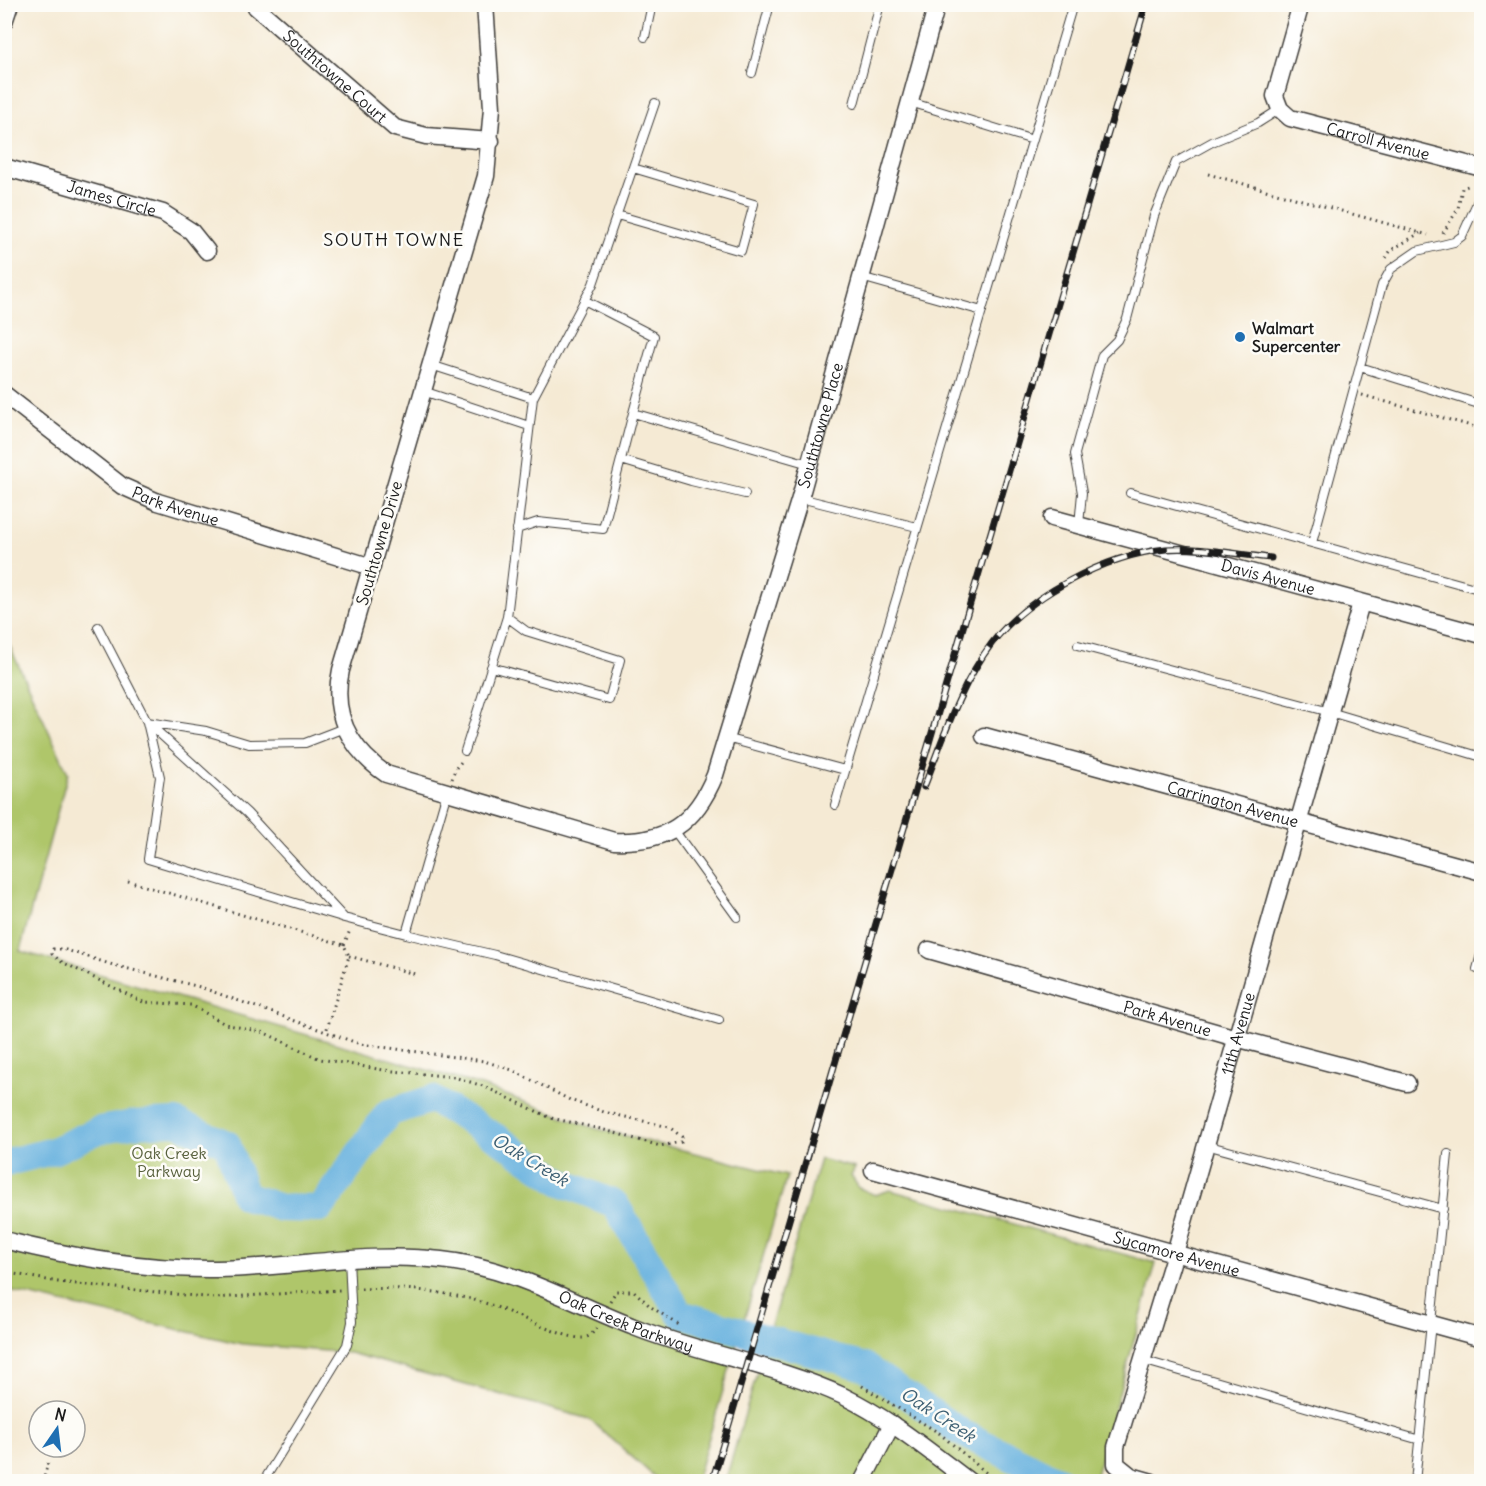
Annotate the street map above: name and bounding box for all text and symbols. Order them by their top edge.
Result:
street label: Southtowne Court [279,25,392,127]
street label: Carroll Avenue [1324,118,1432,164]
street label: James Circle [65,176,159,221]
district label: SOUTH TOWNE [323,228,465,251]
place label: Walmart Supercenter [1252,318,1341,357]
marker: Walmart Supercenter [1233,330,1247,344]
street label: Southtowne Place [793,360,847,490]
street label: Southtowne Drive [352,479,406,607]
street label: Park Avenue [129,482,221,530]
street label: Davis Avenue [1219,554,1317,599]
street label: Carrington Avenue [1165,776,1301,831]
street label: 11th Avenue [1216,990,1259,1077]
street label: Park Avenue [1121,996,1214,1040]
water label: Oak Creek [488,1128,574,1192]
park label: Oak Creek Parkway [131,1143,207,1181]
street label: Sycamore Avenue [1111,1227,1242,1281]
street label: Oak Creek Parkway [556,1286,696,1357]
water label: Oak Creek [896,1382,982,1448]
north arrow [27,1399,87,1459]
text: N [53,1403,68,1425]

